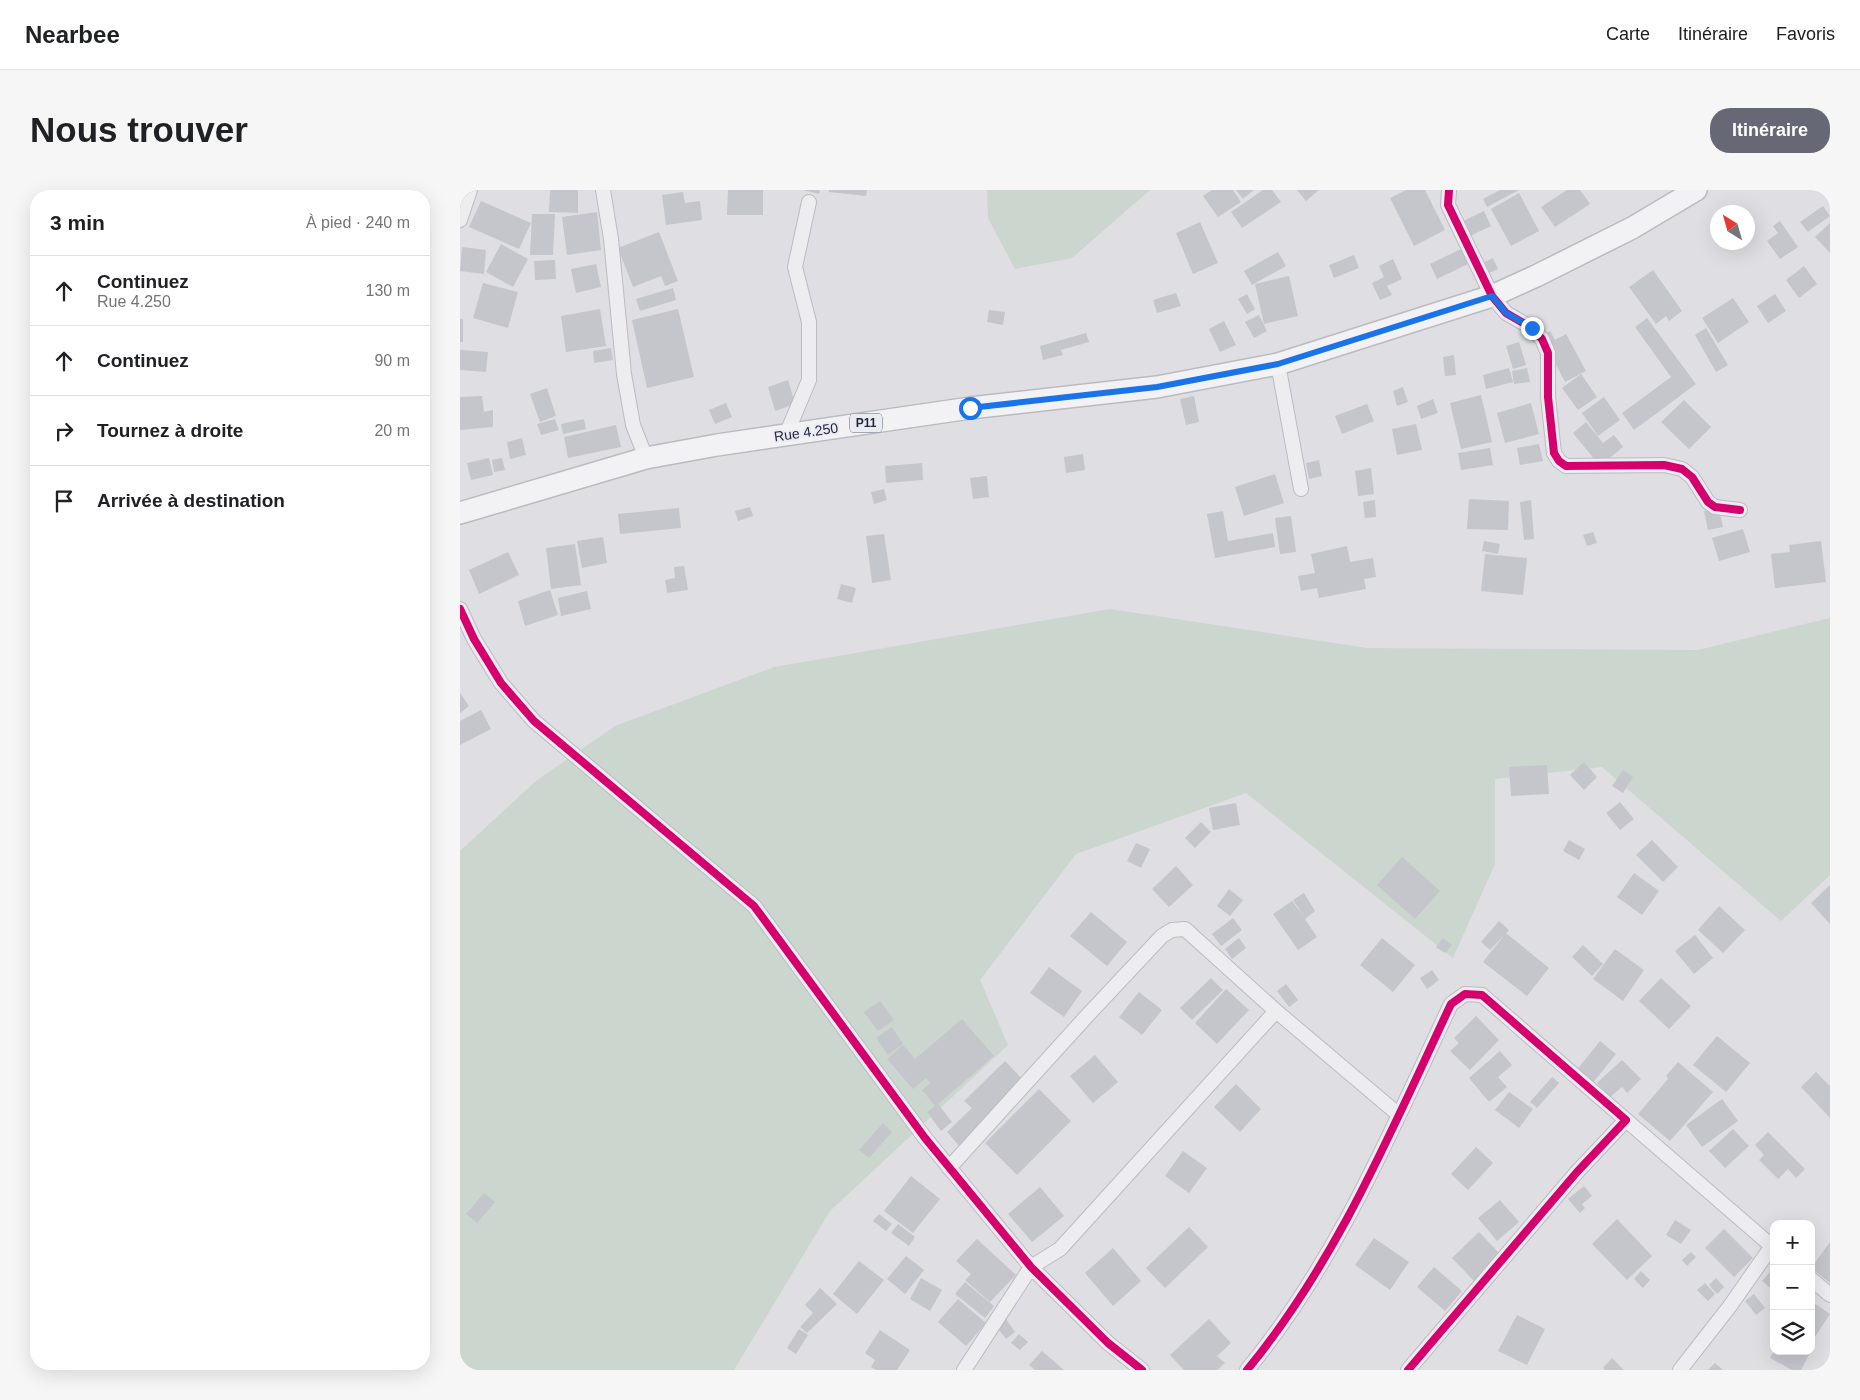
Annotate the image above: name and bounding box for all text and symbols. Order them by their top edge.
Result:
text: Nearbee [25,21,120,48]
text: Carte [1606,24,1650,44]
text: Itinéraire [1678,24,1748,44]
text: Favoris [1776,24,1835,44]
button: Itinéraire [1710,108,1830,153]
text: Nous trouver [30,110,248,149]
north arrow [1710,205,1755,250]
text: 3 min [50,211,105,234]
text: À pied · 240 m [306,214,410,231]
text: Continuez [97,271,189,292]
icon: ahead [50,277,78,305]
text: 130 m [366,282,410,299]
text: Rue 4.250 [97,293,171,310]
route end [1521,317,1544,340]
icon: ahead [50,347,78,375]
text: Continuez [97,350,189,371]
text: 90 m [374,352,410,369]
route start [959,397,982,420]
road number: P11 [850,414,882,432]
icon: right [50,417,78,445]
text: Tournez à droite [97,420,243,441]
street label: Rue 4.250 [773,420,839,444]
text: 20 m [374,422,410,439]
icon: arrive [50,487,78,515]
text: Arrivée à destination [97,490,285,511]
map controls [1770,1220,1815,1355]
button: + [1770,1220,1815,1265]
button: − [1770,1265,1815,1310]
button: layers [1770,1310,1815,1355]

